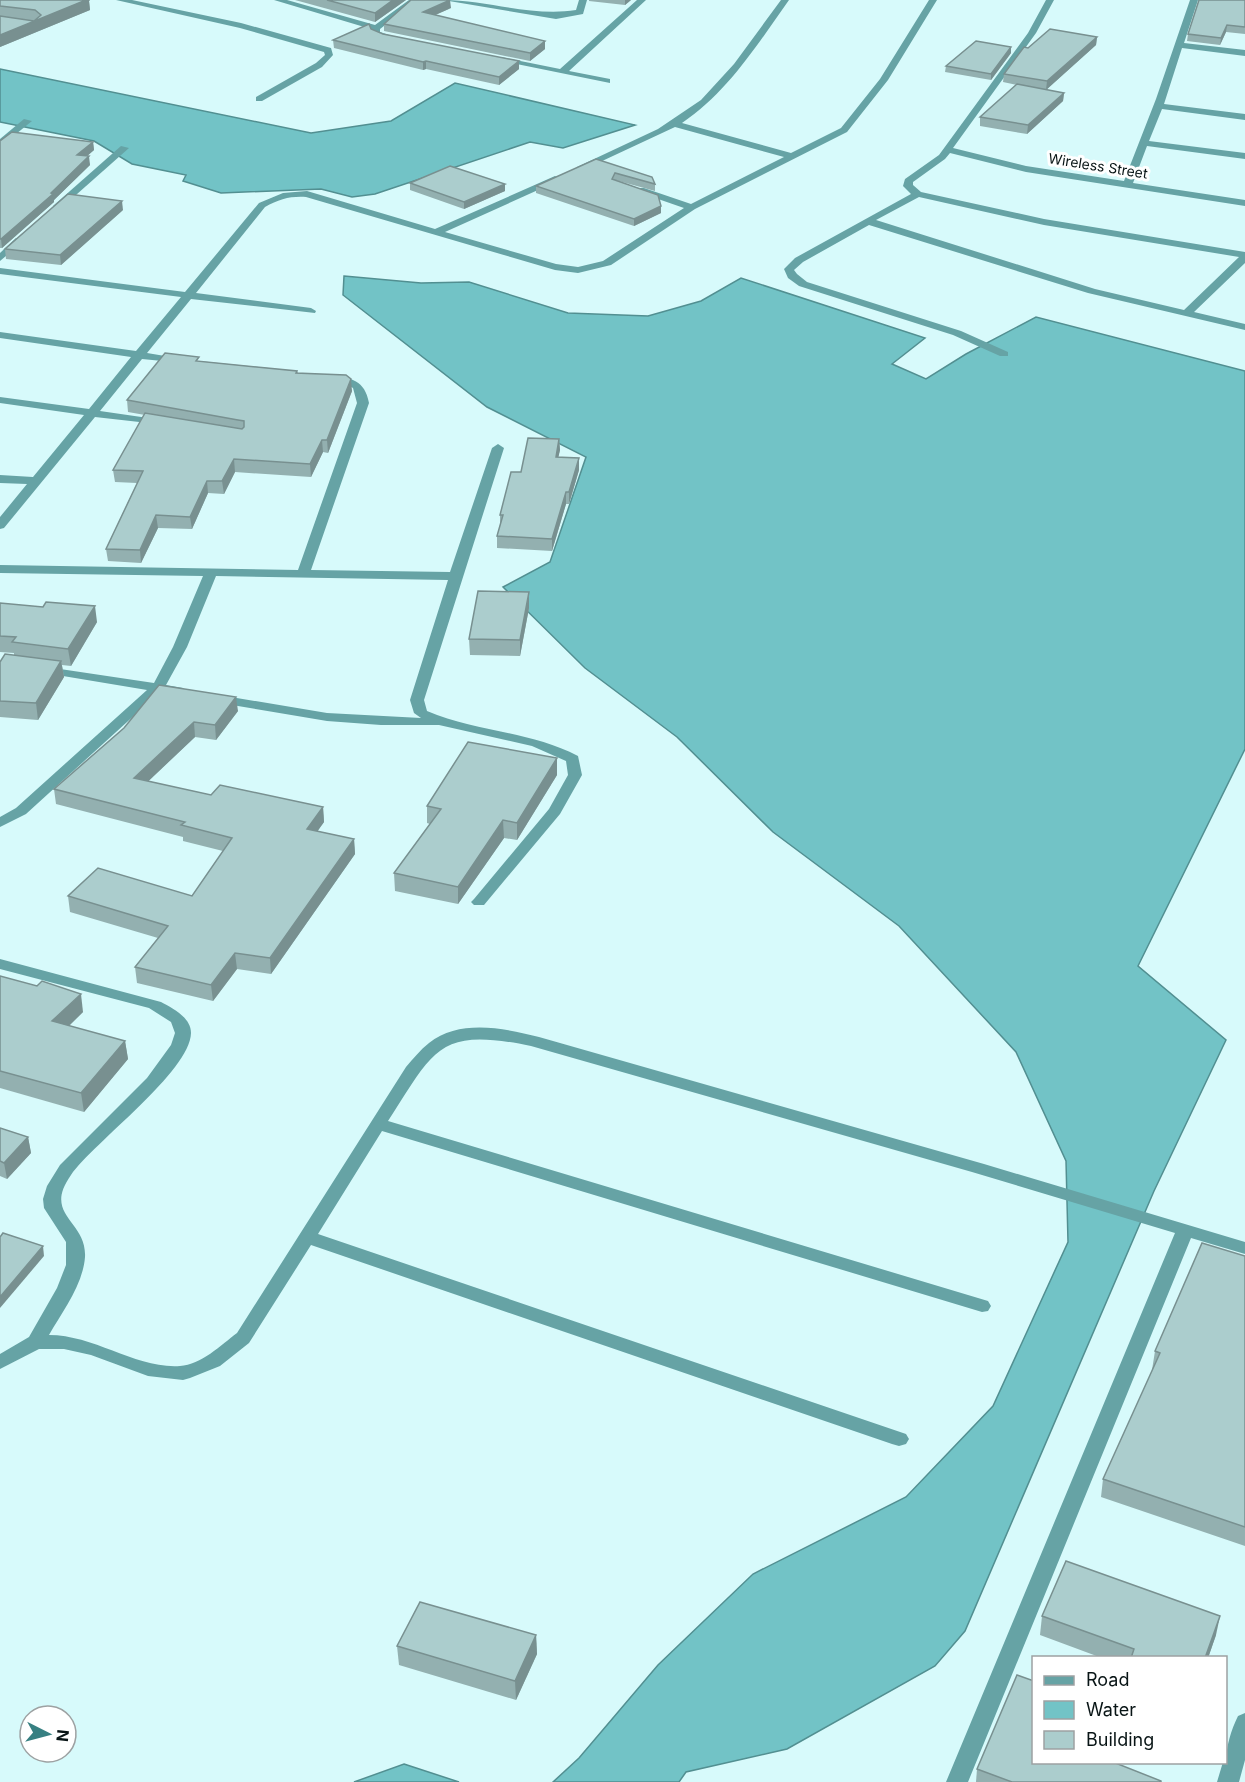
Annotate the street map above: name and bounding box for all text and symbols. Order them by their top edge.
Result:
street label: Wireless Street [1047,149,1149,182]
legend [1032,1656,1227,1764]
text: Road [1086,1669,1129,1690]
text: Water [1086,1699,1136,1720]
north arrow [18,1704,78,1764]
text: N [52,1728,74,1743]
text: Building [1086,1729,1154,1750]

